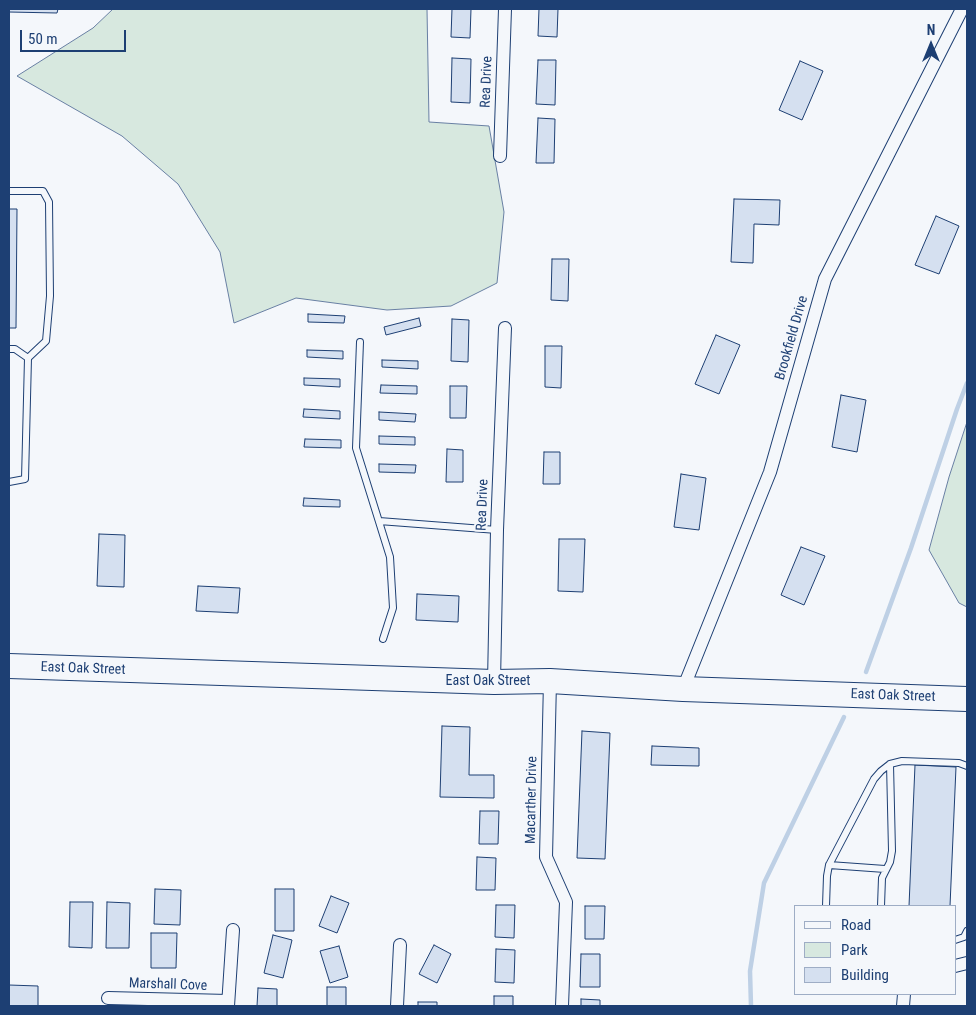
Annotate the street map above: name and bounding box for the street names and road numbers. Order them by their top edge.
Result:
street label: Rea Drive [478,56,496,108]
street label: Brookfield Drive [772,294,812,382]
street label: Rea Drive [474,479,492,531]
street label: East Oak Street [40,659,126,679]
street label: East Oak Street [446,673,530,689]
street label: East Oak Street [850,686,936,706]
street label: Macarther Drive [523,756,541,844]
street label: Marshall Cove [129,975,207,995]

